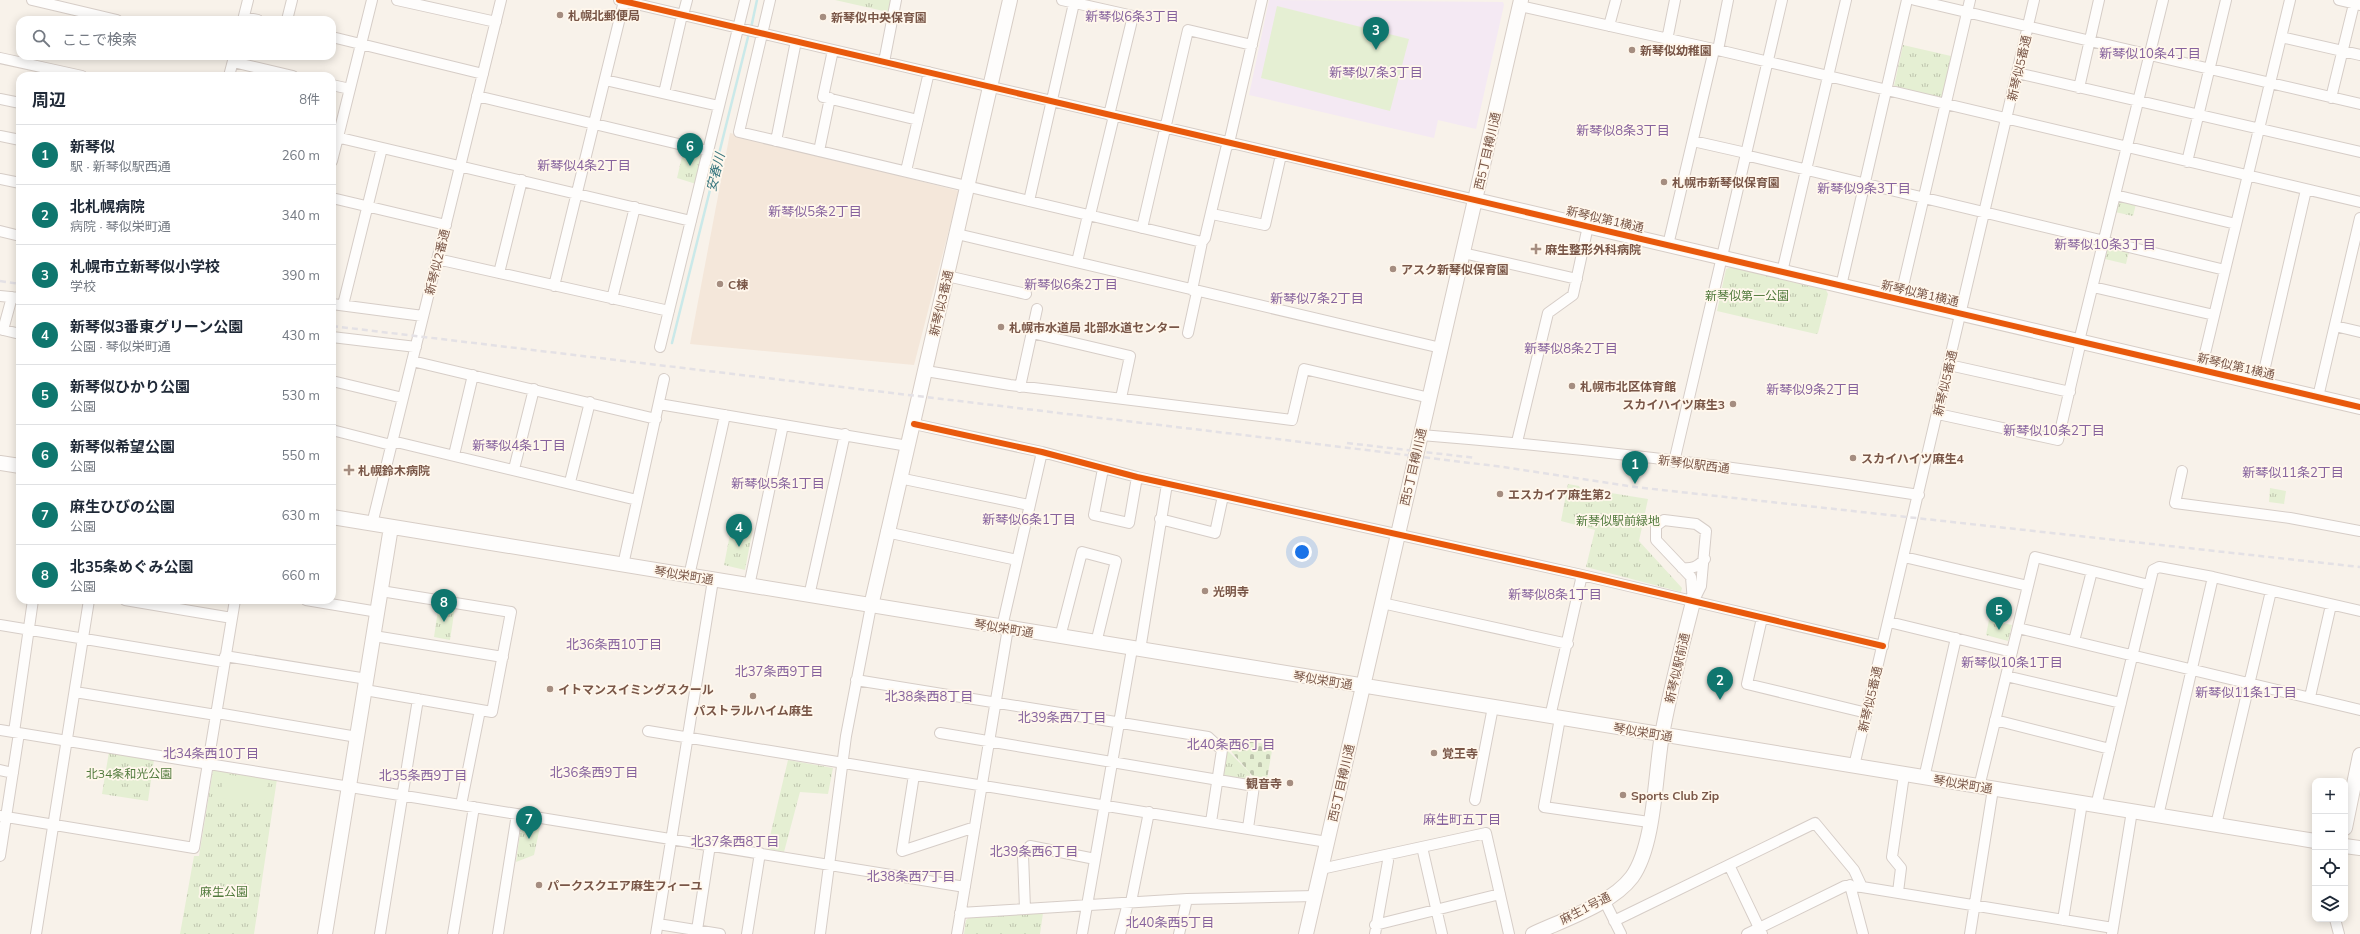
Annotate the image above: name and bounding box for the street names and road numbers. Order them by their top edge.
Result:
street label: 新琴似5番通 [2004,34,2034,102]
street label: 西5丁目樽川通 [1471,111,1503,191]
street label: 新琴似第1横通 [1565,203,1645,235]
street label: 新琴似2番通 [422,228,452,296]
street label: 新琴似3番通 [926,269,956,337]
street label: 新琴似第1横通 [1880,277,1960,309]
street label: 新琴似5番通 [1930,349,1960,417]
street label: 新琴似第1横通 [2196,350,2276,382]
street label: 西5丁目樽川通 [1397,427,1429,507]
street label: 新琴似駅西通 [1657,452,1731,476]
street label: 琴似栄町通 [653,563,715,587]
street label: 琴似栄町通 [973,616,1035,640]
street label: 新琴似駅前通 [1662,631,1692,705]
street label: 新琴似5番通 [1855,665,1885,733]
street label: 琴似栄町通 [1292,668,1354,692]
street label: 琴似栄町通 [1612,720,1674,744]
street label: 西5丁目樽川通 [1325,743,1357,823]
street label: 琴似栄町通 [1932,772,1994,796]
street label: 麻生1号通 [1557,889,1613,927]

